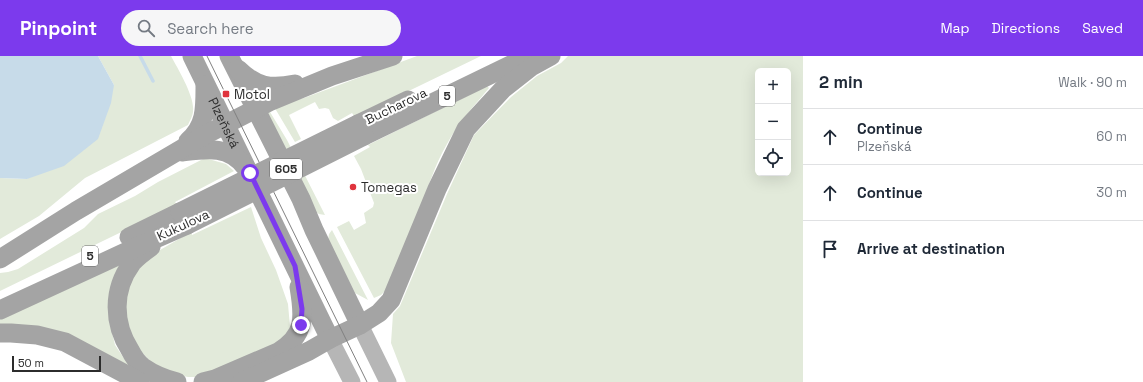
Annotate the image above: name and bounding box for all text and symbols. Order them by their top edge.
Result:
search box [121,10,401,46]
text: Pinpoint [20,16,97,41]
icon: search [135,17,157,39]
text: Search here [167,19,254,38]
text: Map [940,19,970,37]
text: Directions [992,19,1060,37]
text: Saved [1082,19,1123,37]
map controls [755,68,791,176]
button: + [755,68,791,104]
text: 2 min [819,71,863,93]
text: Walk · 90 m [1058,74,1127,91]
street label: Bucharova [362,84,430,128]
place label: Motol [234,86,270,103]
road number: 5 [439,86,455,106]
marker: Motol [221,89,231,99]
street label: Plzeňská [205,94,244,151]
button: − [755,104,791,140]
text: Continue [857,119,923,138]
icon: ahead [819,126,841,148]
text: 60 m [1096,128,1127,145]
text: Plzeňská [857,138,911,155]
button: locate [755,140,791,176]
road number: 605 [270,159,302,179]
route start [241,164,259,182]
place label: Tomegas [361,179,417,196]
marker: Tomegas [348,182,358,192]
icon: ahead [819,182,841,204]
text: Continue [857,183,923,202]
text: 30 m [1096,184,1127,201]
street label: Kukulova [154,205,212,245]
icon: arrive [819,238,841,260]
text: Arrive at destination [857,239,1005,258]
road number: 5 [82,246,98,266]
route end [292,316,310,334]
scale bar [12,354,101,373]
text: 50 m [18,356,44,370]

